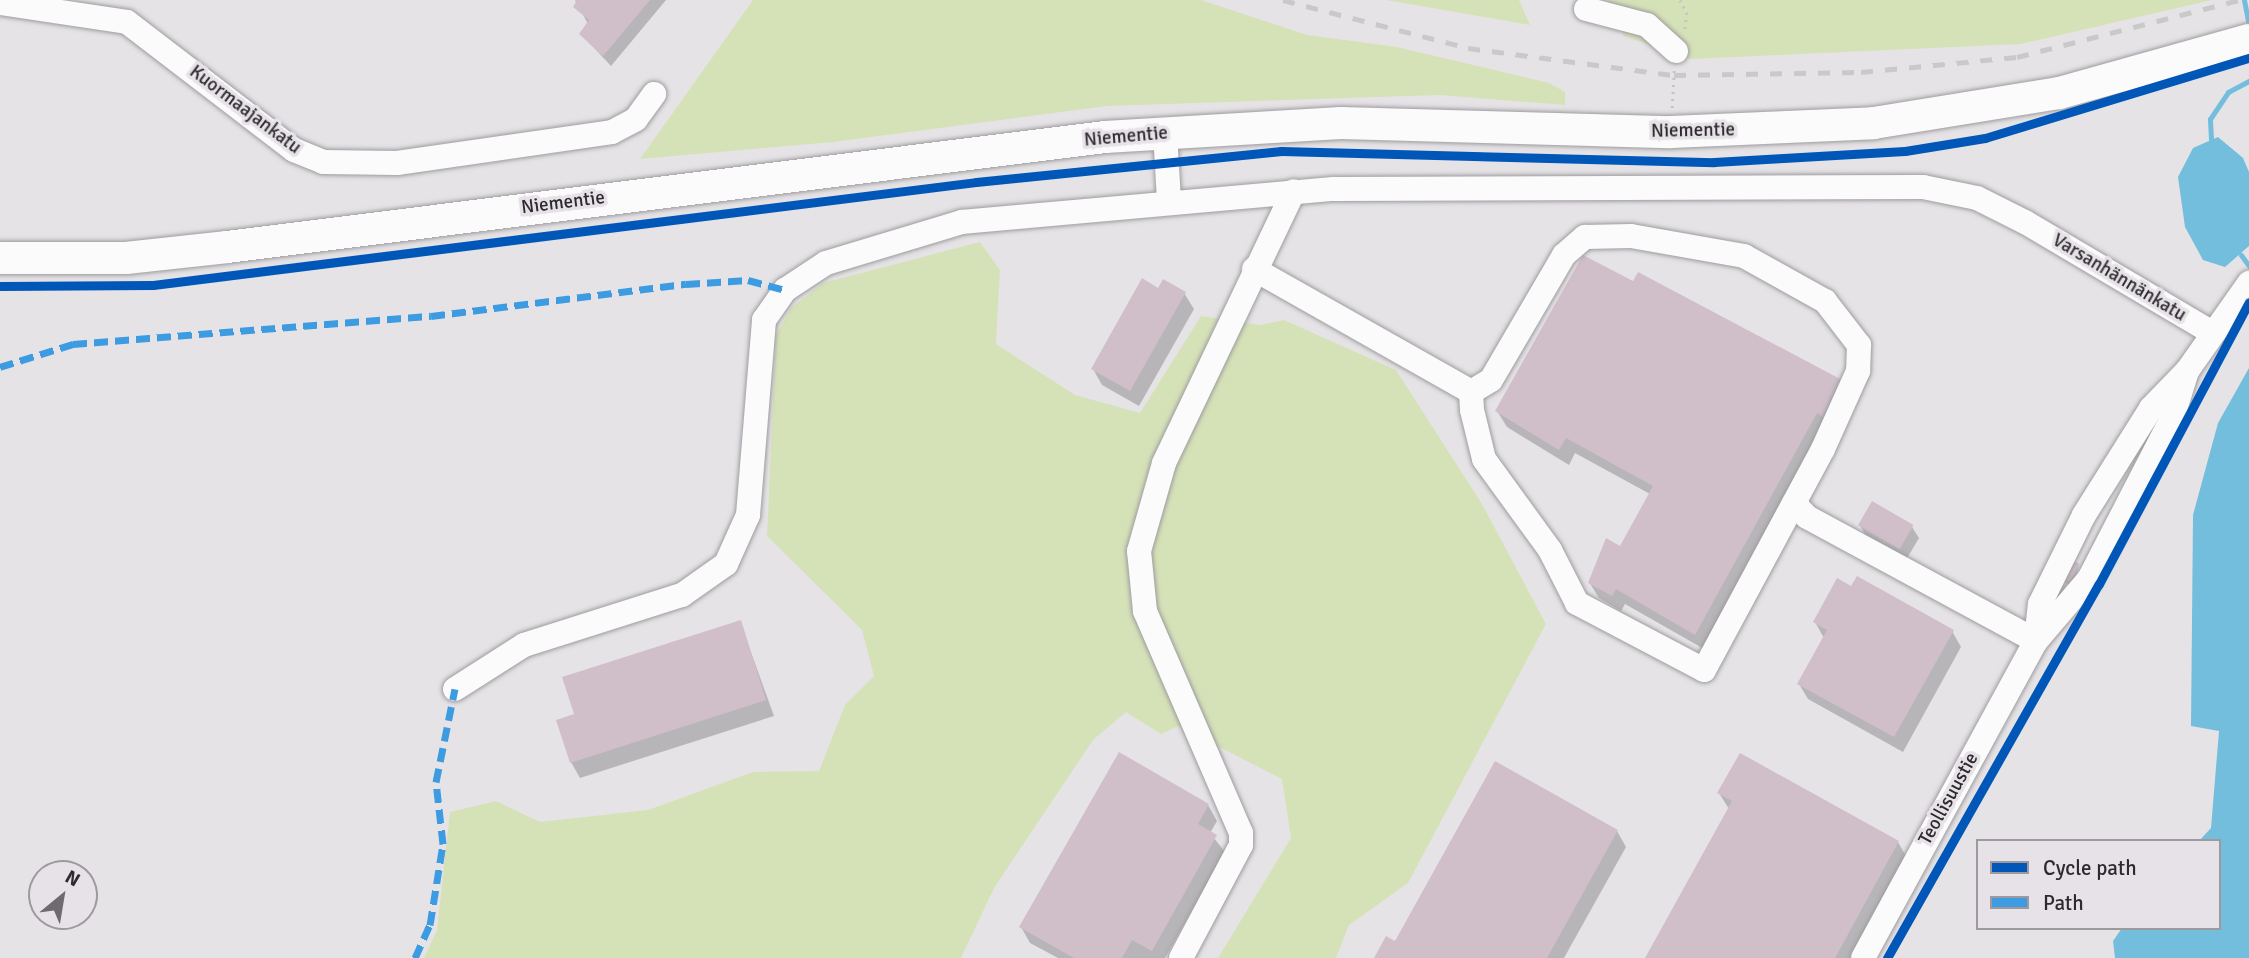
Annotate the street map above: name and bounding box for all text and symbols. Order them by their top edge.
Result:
street label: Kuormaajankatu [185,61,305,159]
street label: Niementie [1651,119,1735,143]
street label: Niementie [1083,122,1169,152]
street label: Niementie [520,187,606,219]
street label: Varsanhännänkatu [2048,229,2190,327]
street label: Teollisuustie [1914,749,1984,849]
legend [1976,839,2221,930]
text: Cycle path [2043,855,2137,881]
north arrow [28,860,98,930]
text: N [61,865,84,892]
text: Path [2043,890,2084,916]

